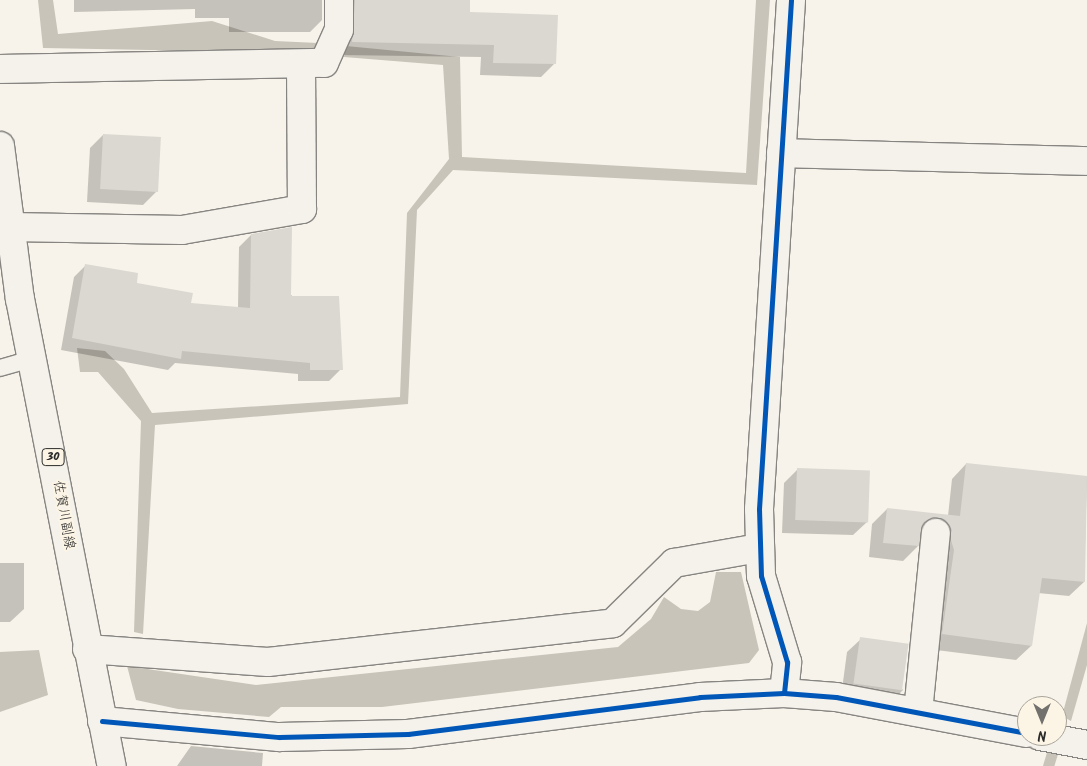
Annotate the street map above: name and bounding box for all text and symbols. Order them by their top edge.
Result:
road number: 30 [40,448,66,467]
street label: 佐賀川副線 [50,479,78,551]
north arrow [1017,696,1067,746]
text: N [1038,724,1046,746]

